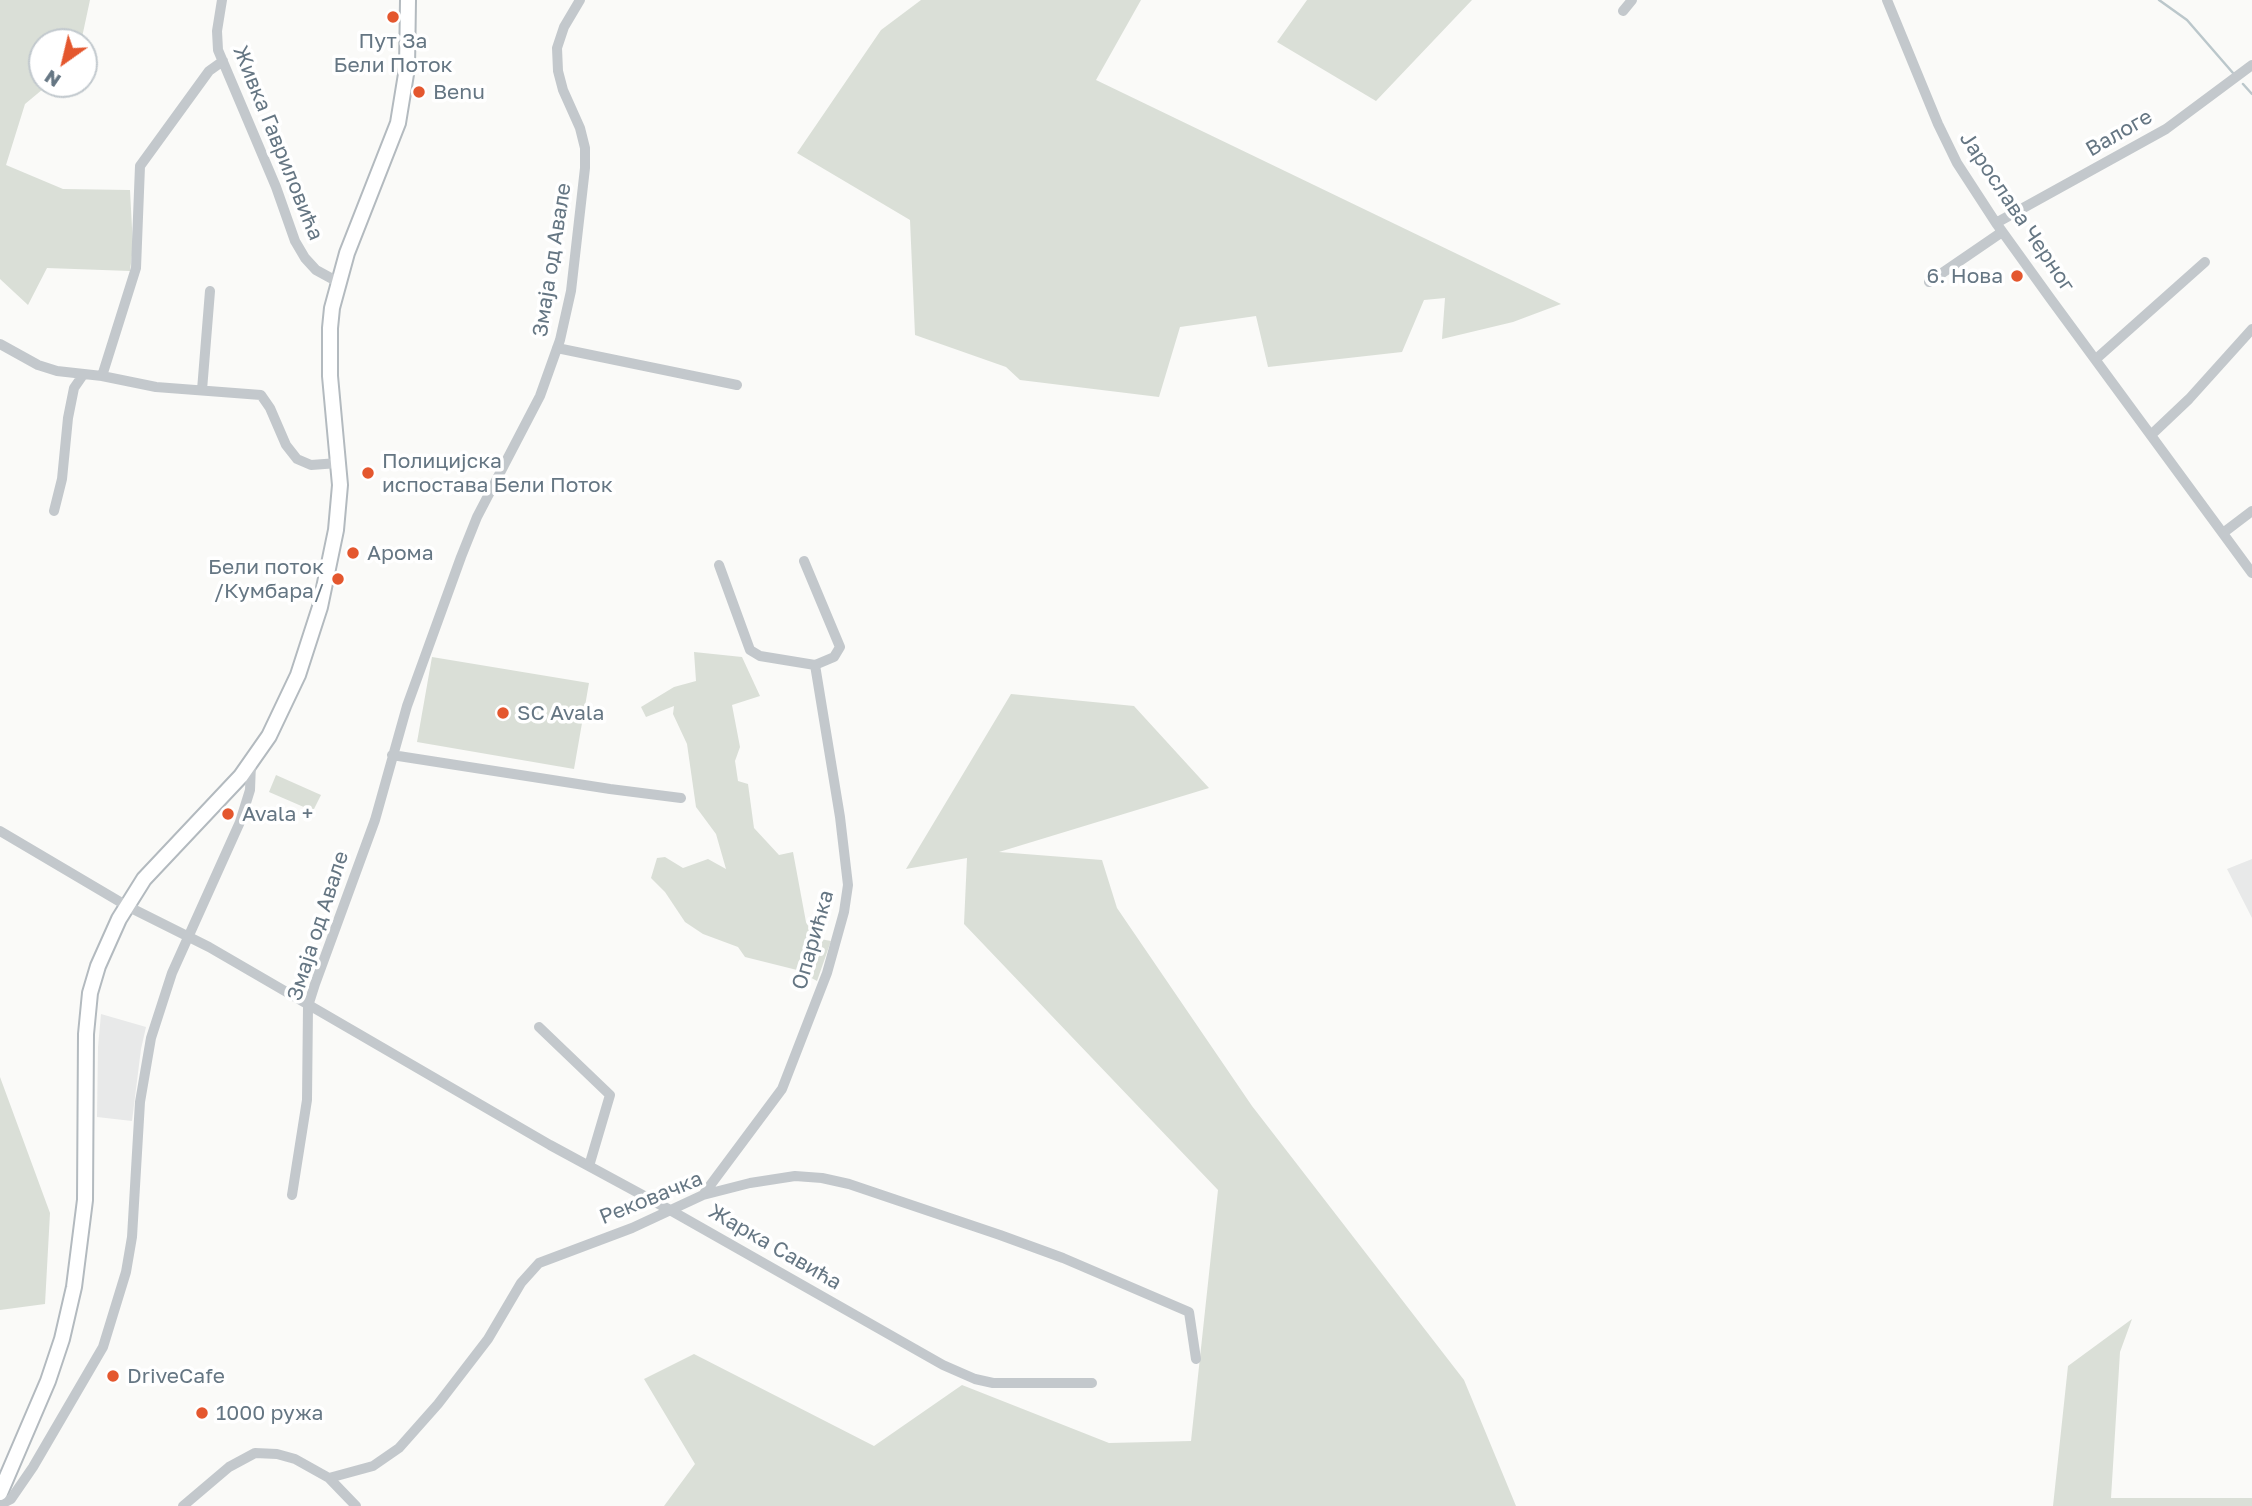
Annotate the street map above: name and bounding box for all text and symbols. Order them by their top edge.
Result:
marker: Пут За Бели Поток [385,9,401,25]
north arrow [28,28,98,98]
place label: Пут За Бели Поток [333,28,453,78]
street label: Живка Гавриловића [227,42,329,244]
text: N [40,66,65,93]
place label: Benu [433,79,485,105]
marker: Benu [411,84,427,100]
street label: Валоге [2081,104,2157,162]
street label: Јарослава Черног [1954,127,2080,297]
street label: Змаја од Авале [527,181,577,339]
place label: 6. Нова [1926,263,2003,289]
marker: 6. Нова [2009,268,2025,284]
place label: Полицијска испостава Бели Поток [382,448,613,498]
marker: Полицијска испостава Бели Поток [360,465,376,481]
place label: Арома [367,540,434,566]
marker: Арома [345,545,361,561]
place label: Бели поток /Кумбара/ [208,554,324,604]
marker: Бели поток /Кумбара/ [330,571,346,587]
place label: SC Avala [517,700,604,726]
marker: SC Avala [495,705,511,721]
place label: Avala + [242,801,313,827]
marker: Avala + [220,806,236,822]
street label: Змаја од Авале [282,848,354,1004]
street label: Опарићка [787,887,839,993]
street label: Рековачка [596,1166,706,1230]
street label: Жарка Савића [704,1199,846,1295]
place label: DriveCafe [127,1363,225,1389]
marker: DriveCafe [105,1368,121,1384]
place label: 1000 ружа [216,1400,323,1426]
marker: 1000 ружа [194,1405,210,1421]

